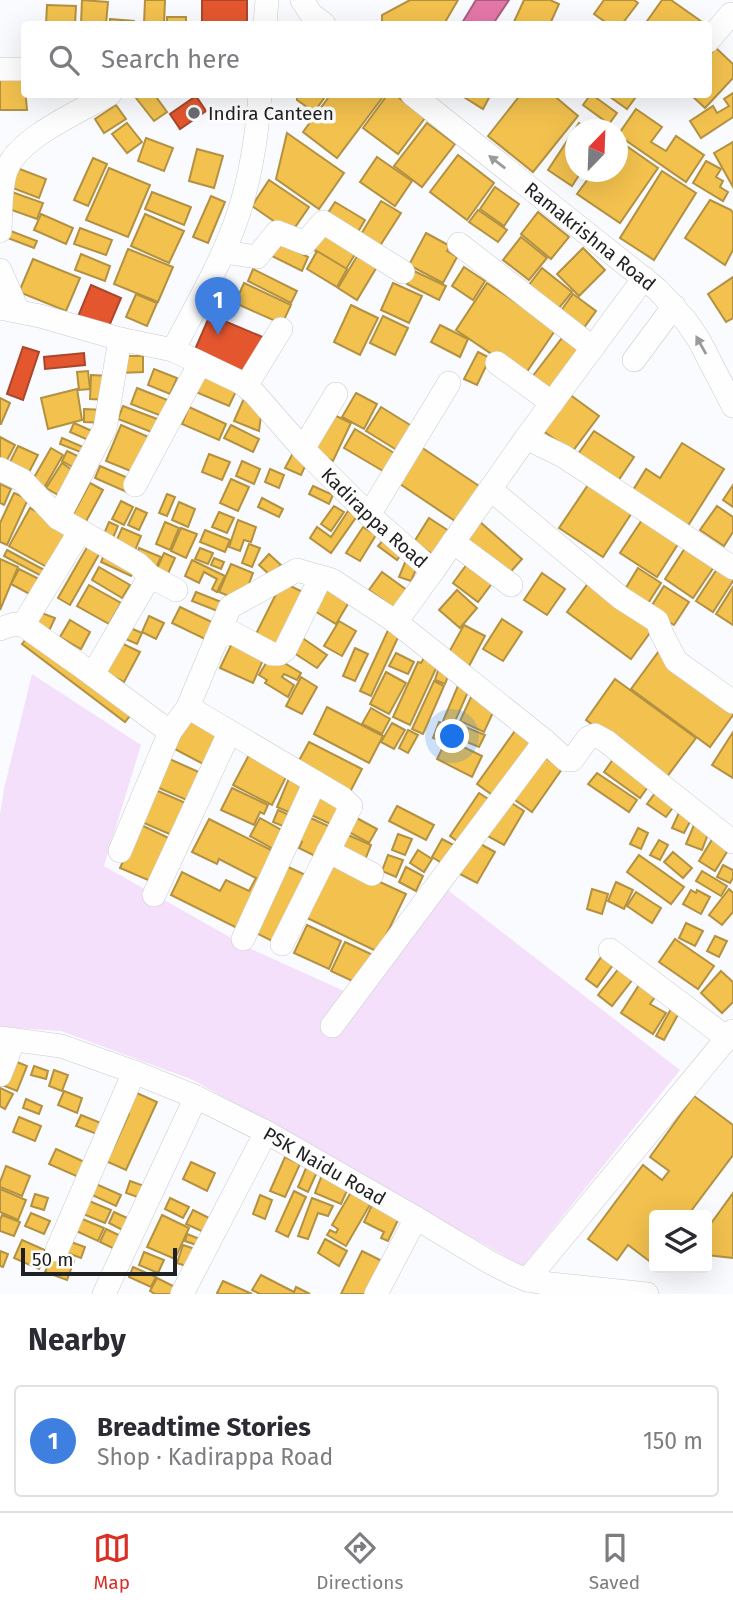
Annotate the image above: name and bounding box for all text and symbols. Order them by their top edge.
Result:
search box [21,21,712,98]
icon: search [45,41,83,79]
text: Search here [101,44,240,75]
place label: Indira Canteen [208,102,334,125]
marker: Indira Canteen [186,105,202,121]
north arrow [565,119,628,182]
one-way arrow [488,155,506,169]
street label: Ramakrishna Road [520,177,660,296]
pin: 1 [195,277,241,335]
one-way arrow [695,336,707,355]
street label: Kadirappa Road [316,463,432,573]
your location [435,719,469,753]
street label: PSK Naidu Road [259,1122,390,1210]
map controls [649,1210,712,1273]
button: layers [649,1210,712,1273]
scale bar [21,1245,177,1277]
text: 50 m [32,1248,73,1271]
text: Nearby [28,1322,126,1358]
text: Breadtime Stories [97,1412,311,1443]
text: 1 [48,1427,58,1455]
text: 150 m [643,1427,703,1455]
text: Shop · Kadirappa Road [97,1443,333,1471]
tab: Map [93,1529,131,1594]
tab: Directions [316,1529,403,1594]
tab: Saved [589,1529,640,1594]

